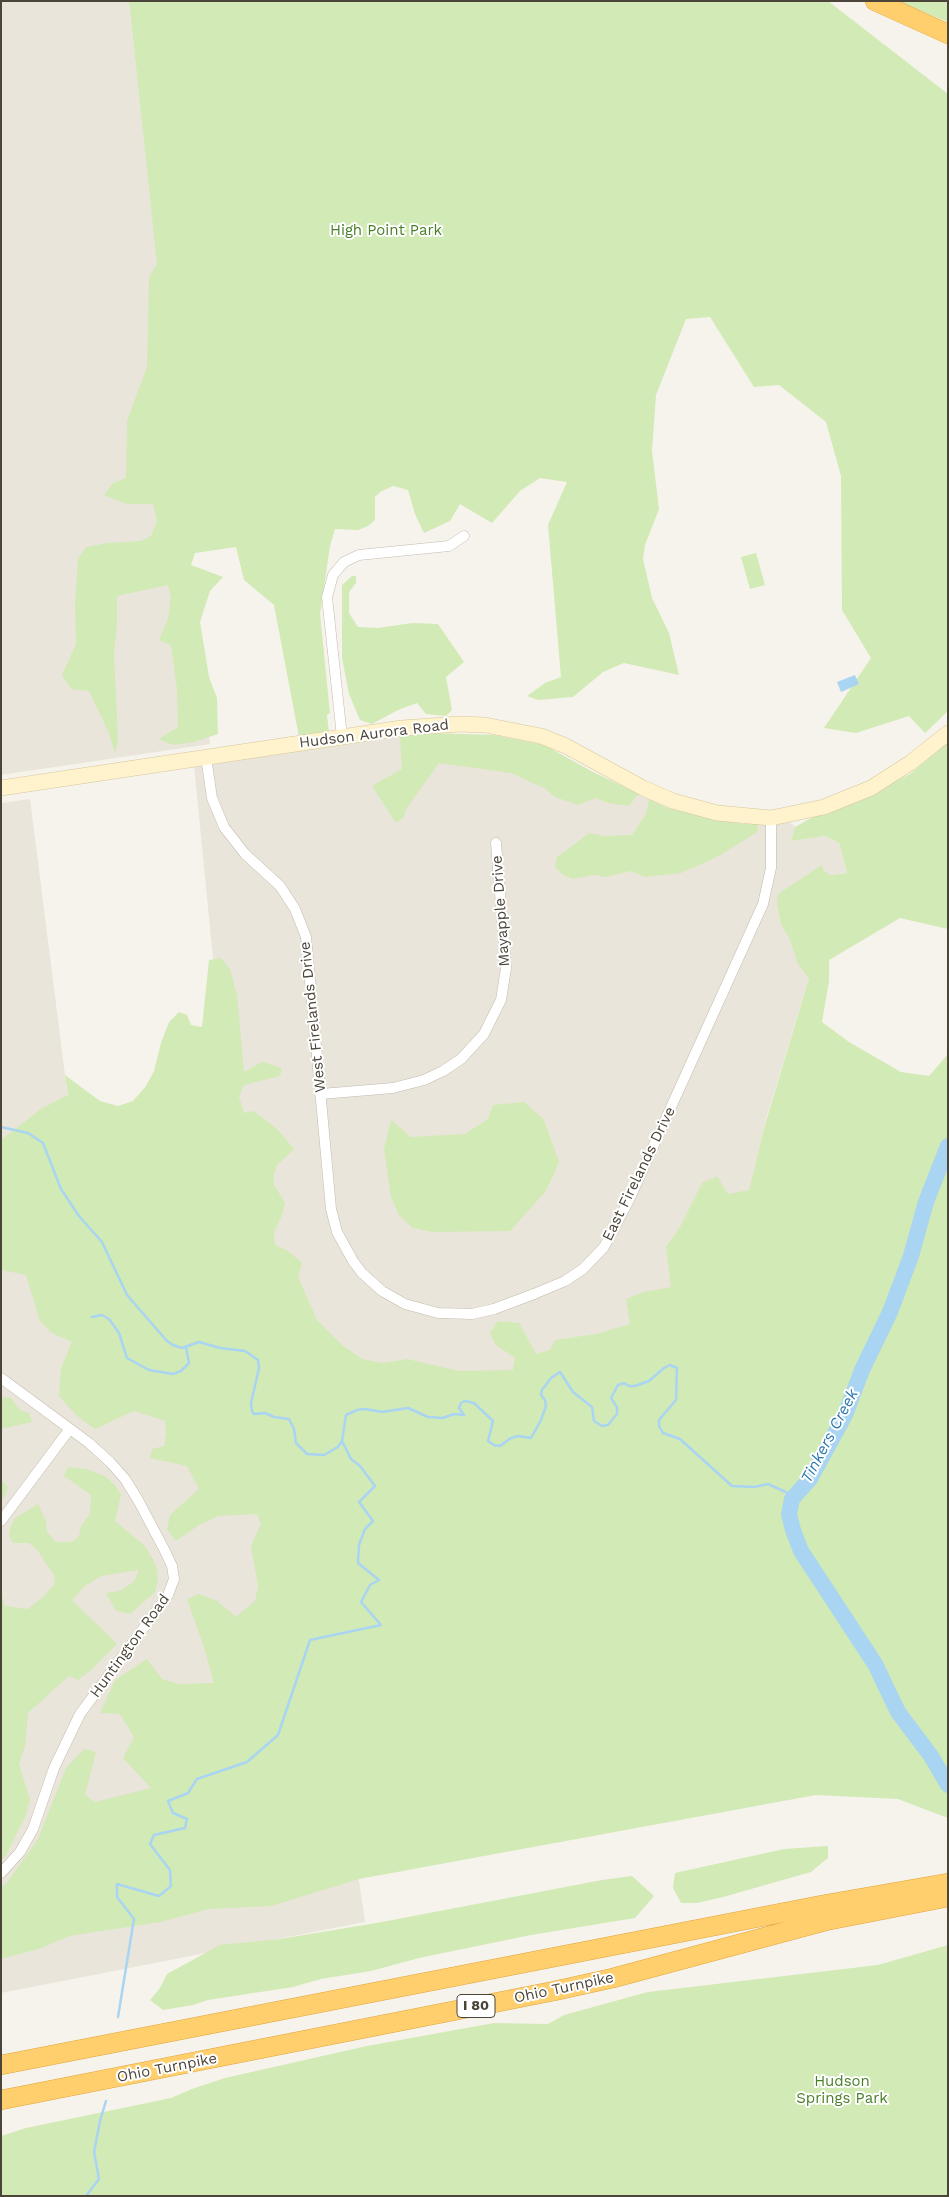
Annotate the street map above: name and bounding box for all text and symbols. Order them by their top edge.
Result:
park label: High Point Park [330,222,442,240]
street label: Hudson Aurora Road [298,716,450,752]
street label: Mayapple Drive [488,855,514,967]
street label: West Firelands Drive [296,941,330,1093]
street label: East Firelands Drive [599,1104,679,1244]
water label: Tinkers Creek [797,1386,863,1486]
street label: Huntington Road [87,1591,173,1701]
street label: Ohio Turnpike [512,1969,616,2007]
road number: I 80 [457,1994,495,2018]
street label: Ohio Turnpike [115,2049,219,2087]
park label: Hudson Springs Park [796,2073,888,2108]

